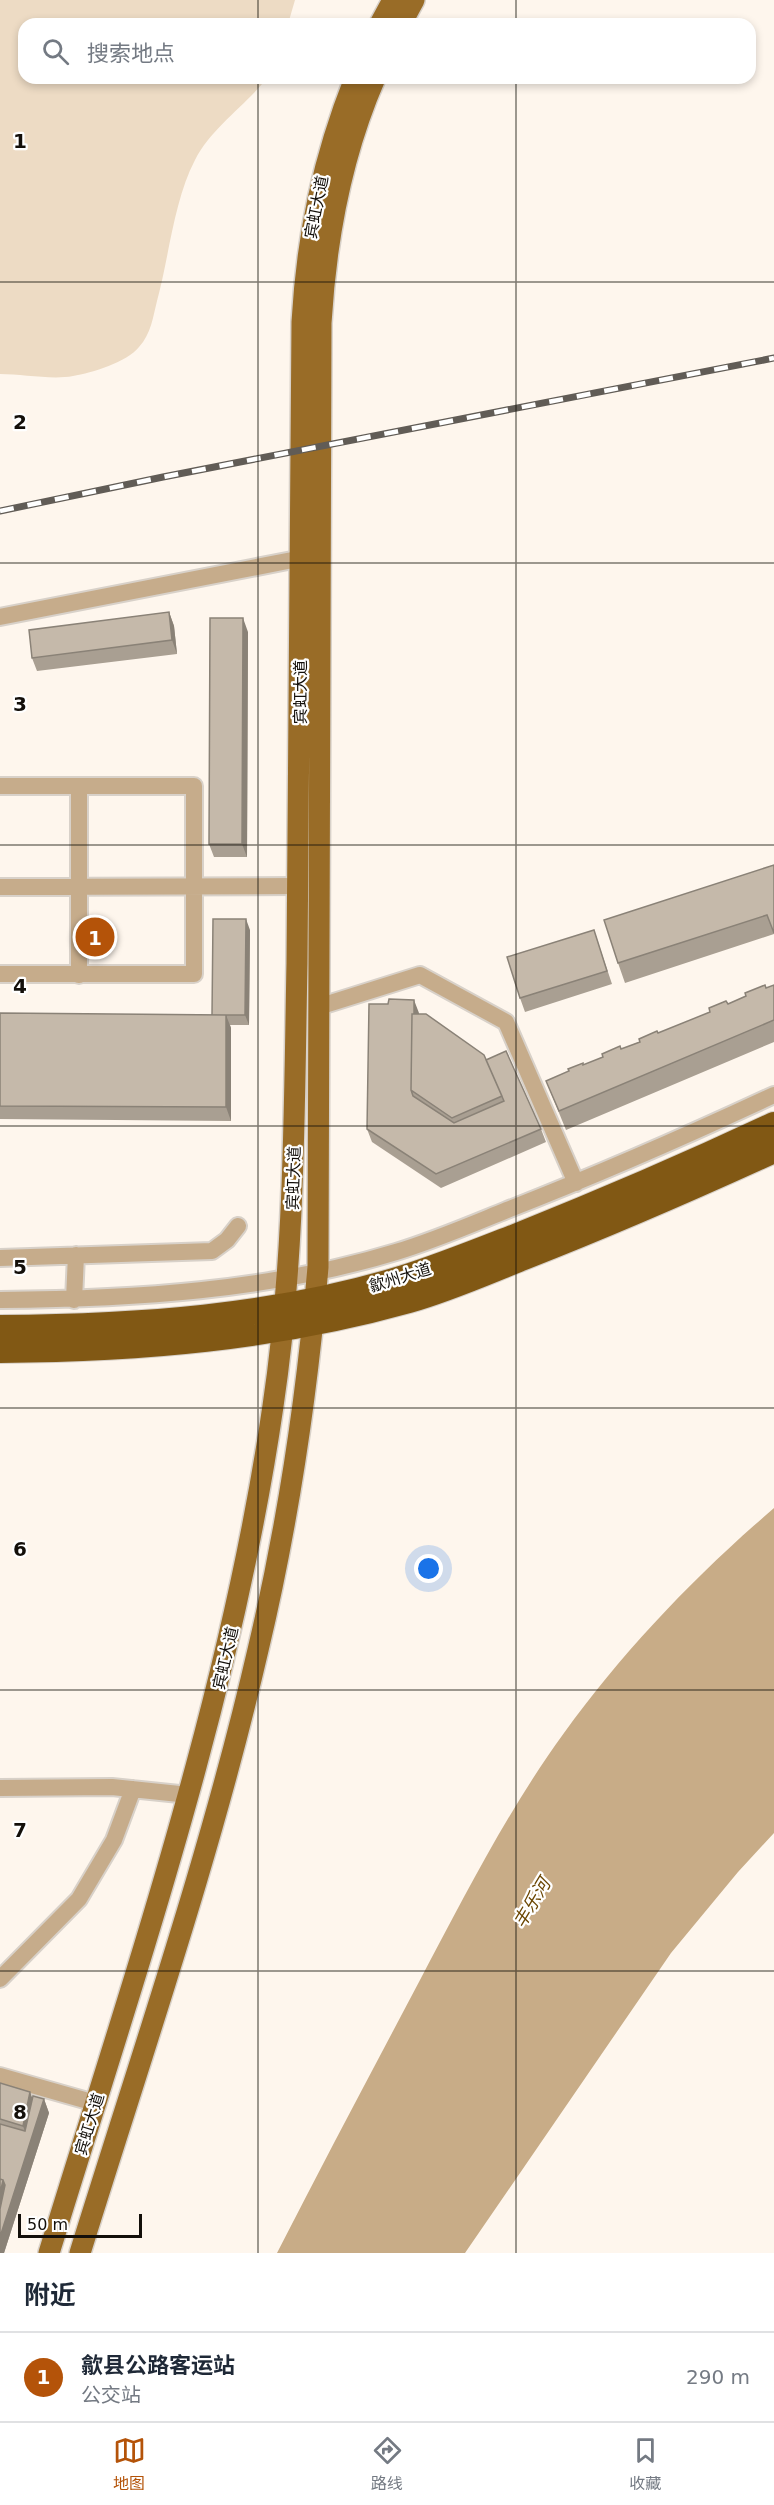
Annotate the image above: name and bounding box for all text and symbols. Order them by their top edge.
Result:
search box [18,18,756,84]
icon: search [39,35,72,68]
text: 搜索地点 [87,41,175,66]
text: 1 [13,129,27,153]
street label: 宾虹大道 [301,174,332,240]
text: 2 [13,410,27,434]
street label: 宾虹大道 [291,660,310,724]
text: 3 [13,692,27,716]
pin: 1 [76,914,115,960]
text: 4 [13,974,27,998]
street label: 宾虹大道 [283,1146,304,1210]
text: 5 [13,1255,27,1279]
street label: 歙州大道 [367,1259,434,1296]
text: 6 [13,1537,27,1561]
your location [414,1554,443,1583]
street label: 宾虹大道 [209,1625,242,1691]
text: 7 [13,1818,27,1842]
water label: 丰乐河 [509,1872,556,1931]
street label: 宾虹大道 [71,2091,108,2158]
text: 8 [13,2100,27,2124]
scale bar [18,2211,142,2238]
text: 50 m [27,2215,68,2234]
text: 附近 [24,2280,76,2310]
text: 歙县公路客运站 [81,2353,235,2378]
text: 1 [37,2365,50,2389]
text: 290 m [686,2365,750,2389]
text: 公交站 [81,2383,141,2407]
tab: 地图 [113,2434,146,2494]
tab: 路线 [371,2434,404,2494]
tab: 收藏 [629,2434,662,2494]

